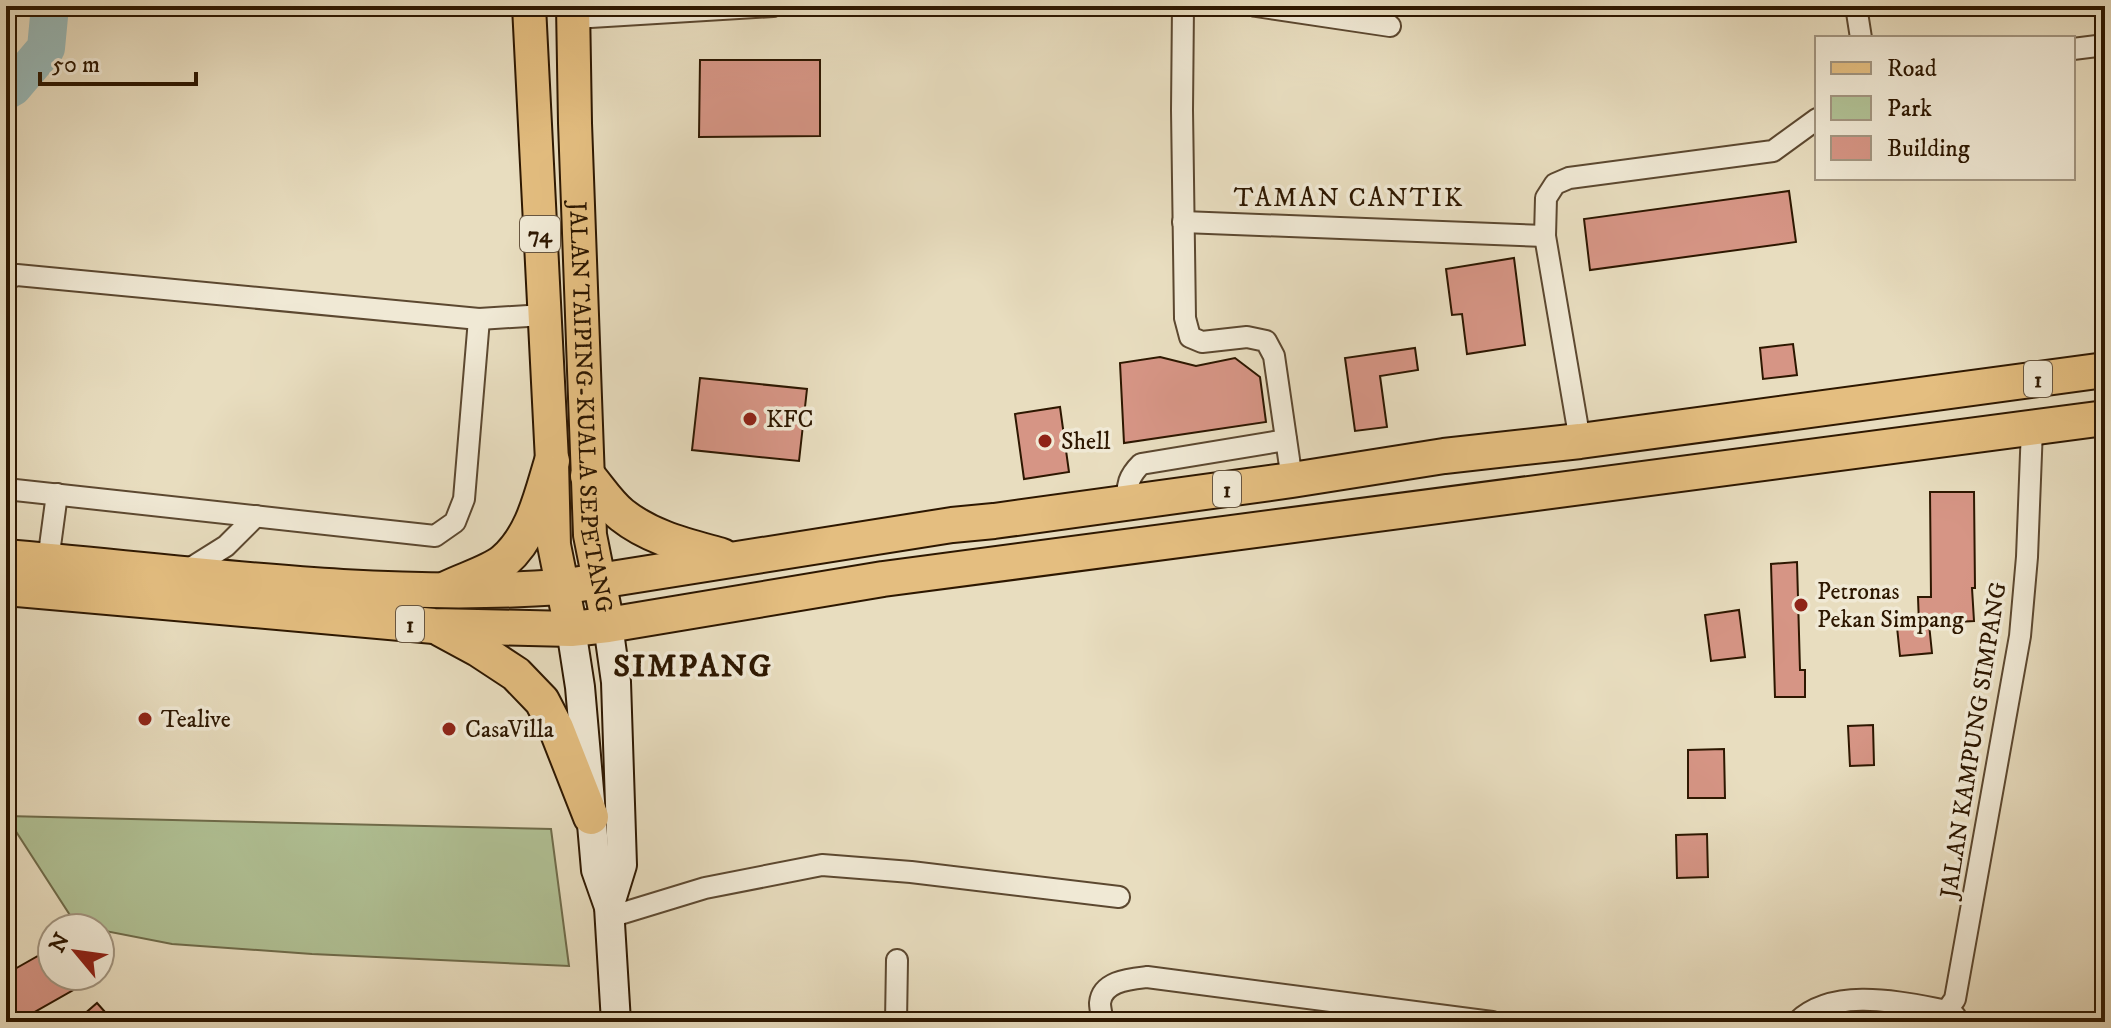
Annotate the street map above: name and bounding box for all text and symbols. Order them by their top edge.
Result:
scale bar [40,36,196,86]
legend [1815,36,2075,180]
text: 50 m [52,50,100,80]
text: Road [1887,54,1937,84]
text: Park [1887,94,1932,124]
text: Building [1887,134,1970,164]
district label: TAMAN CANTIK [1234,182,1464,215]
street label: JALAN TAIPING-KUALA SEPETANG [562,199,619,616]
road number: 74 [520,216,560,252]
road number: 1 [2024,361,2052,397]
place label: KFC [766,405,814,435]
marker: KFC [741,410,759,428]
place label: Shell [1061,427,1111,457]
marker: Shell [1036,432,1054,450]
road number: 1 [1213,471,1241,507]
place label: Petronas Pekan Simpang [1817,577,1964,635]
street label: JALAN KAMPUNG SIMPANG [1934,580,2014,902]
marker: Petronas Pekan Simpang [1792,596,1810,614]
road number: 1 [396,606,424,642]
district label: SIMPANG [613,647,773,687]
place label: Tealive [161,705,231,735]
marker: Tealive [136,710,154,728]
place label: CasaVilla [465,715,555,745]
marker: CasaVilla [440,720,458,738]
north arrow [36,912,116,992]
text: N [44,929,76,957]

